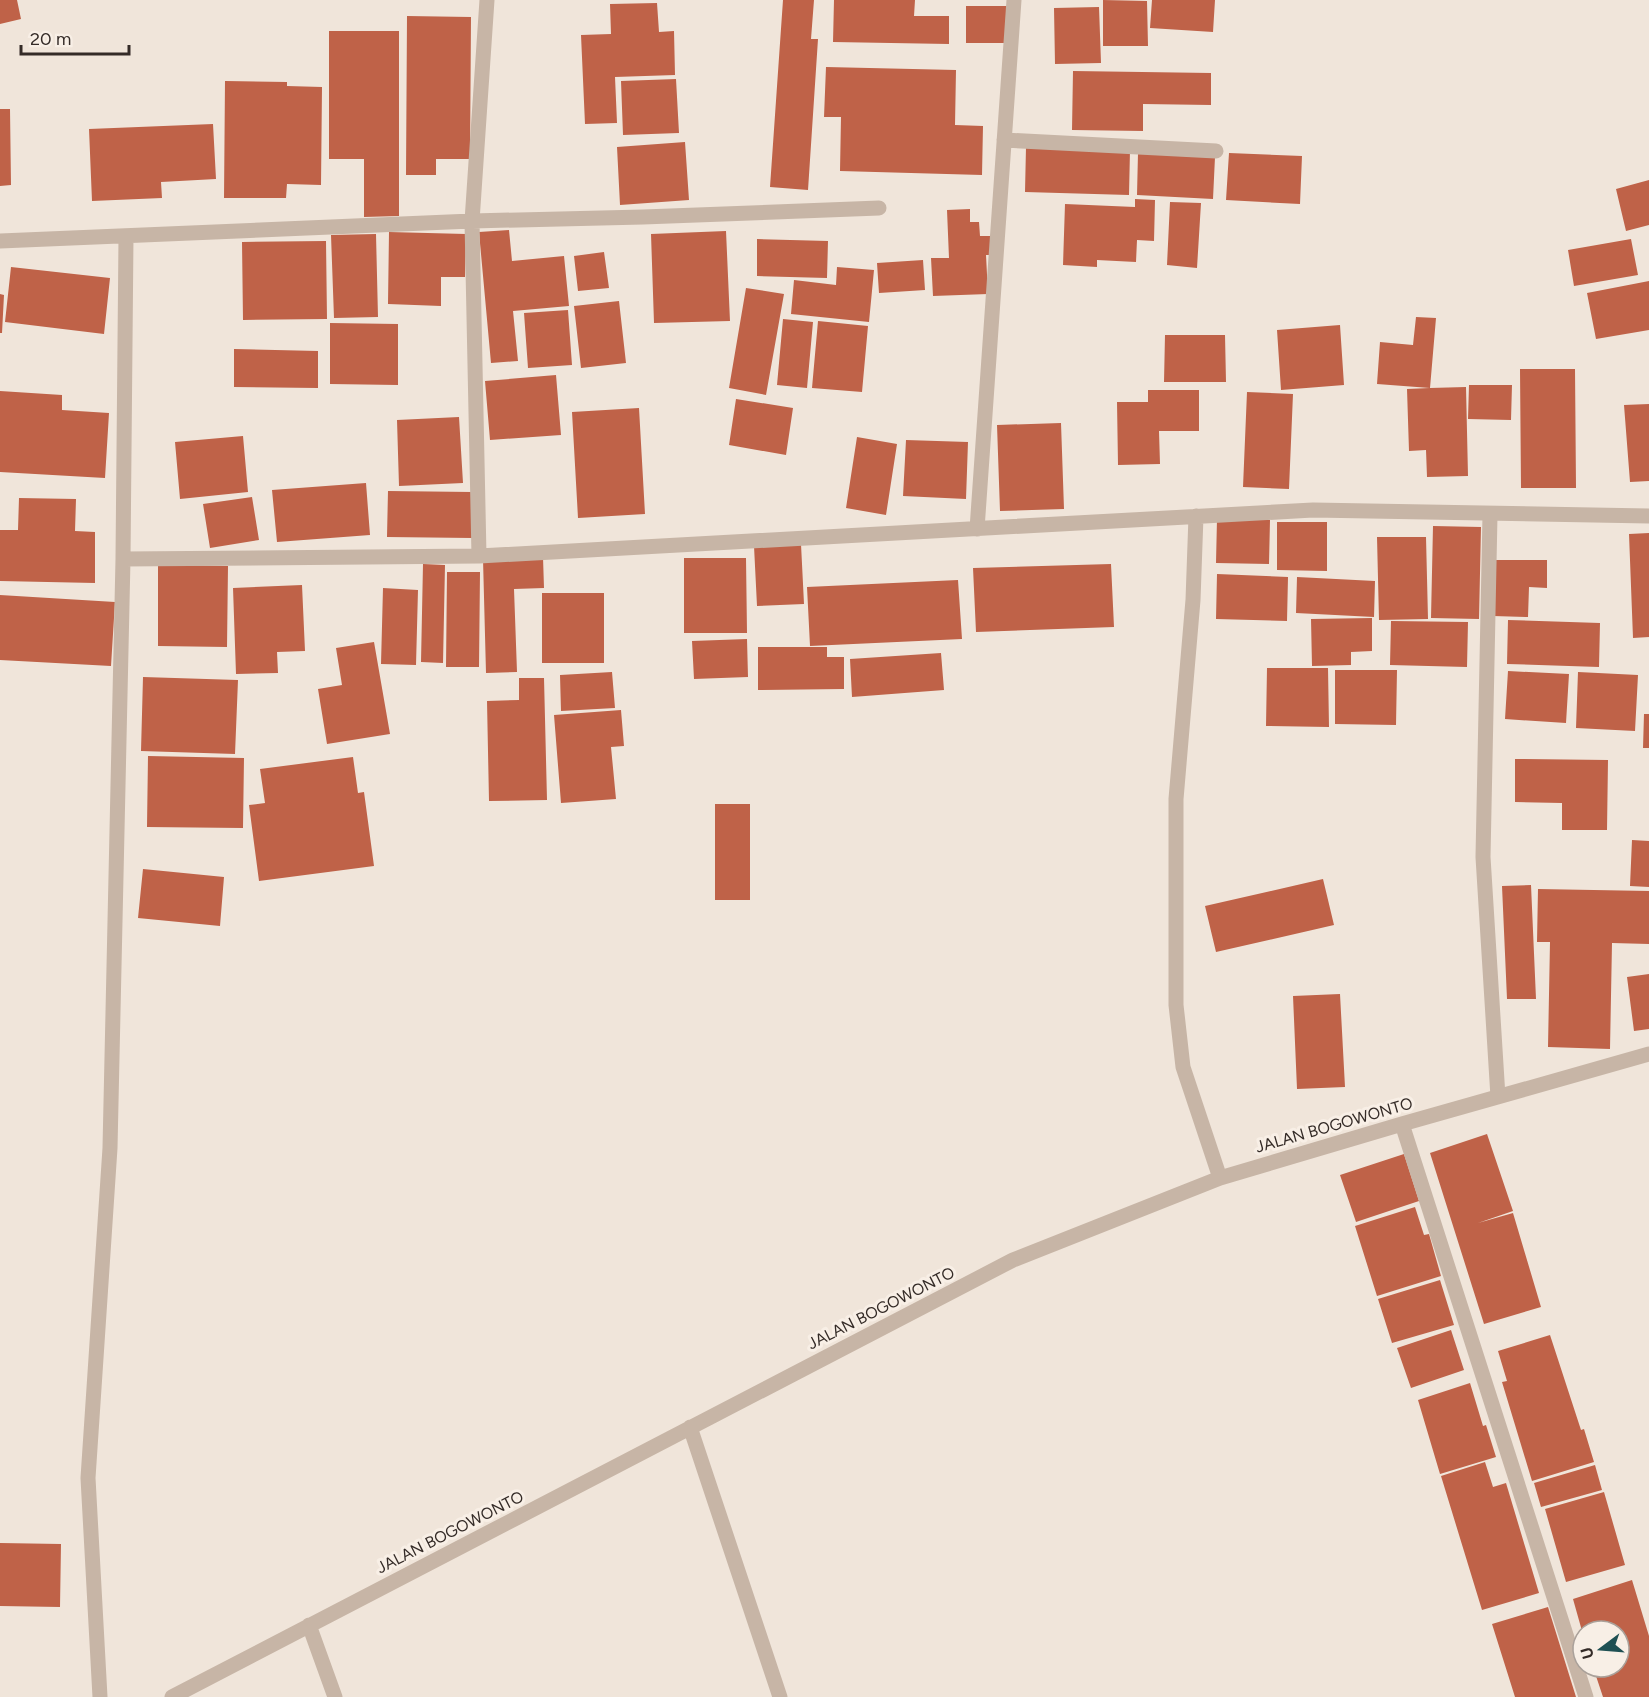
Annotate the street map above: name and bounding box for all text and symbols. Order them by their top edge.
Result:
scale bar [21,18,129,56]
text: 20 m [30,28,71,50]
street label: JALAN BOGOWONTO [1253,1093,1415,1157]
street label: JALAN BOGOWONTO [804,1263,958,1353]
street label: JALAN BOGOWONTO [373,1487,527,1577]
north arrow [1571,1619,1631,1679]
text: U [1576,1645,1598,1661]

